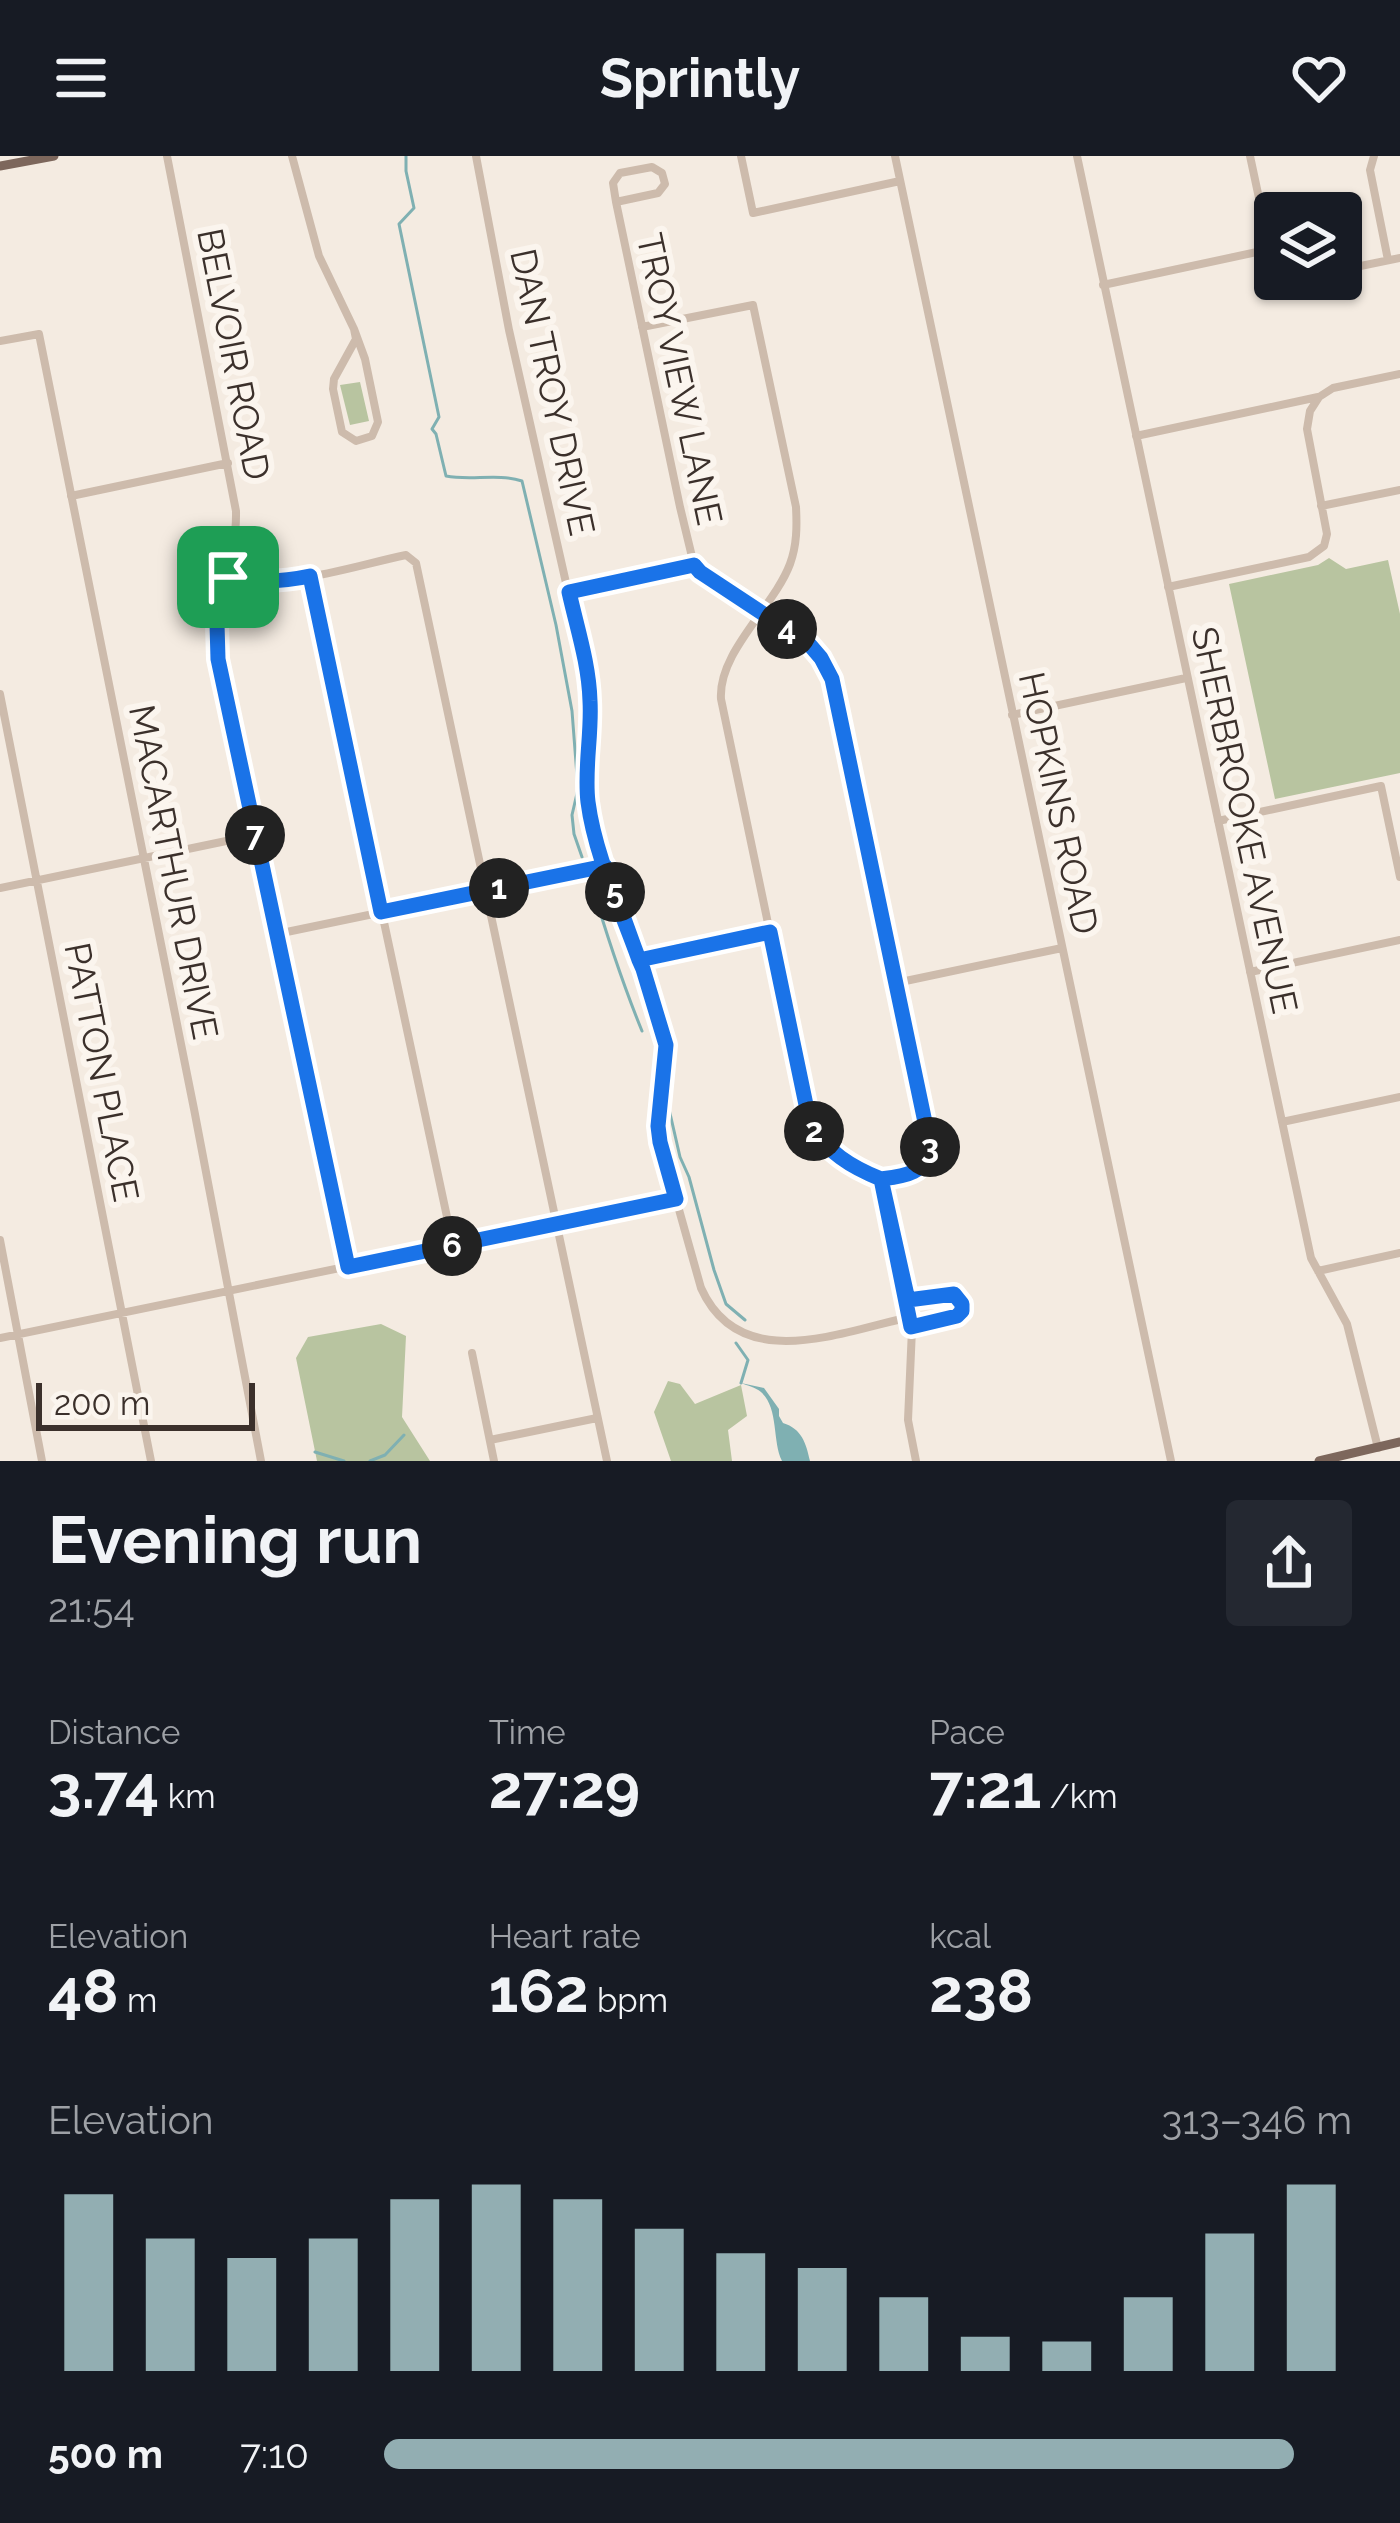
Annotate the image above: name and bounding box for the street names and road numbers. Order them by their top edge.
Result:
street label: BELVOIR ROAD [189,225,279,483]
street label: TROY VIEW LANE [629,229,731,529]
street label: DAN TROY DRIVE [502,245,604,539]
street label: SHERBROOKE AVENUE [1183,623,1307,1017]
street label: HOPKINS ROAD [1011,668,1107,938]
street label: MACARTHUR DRIVE [121,701,227,1043]
street label: PATTON PLACE [56,939,148,1205]

